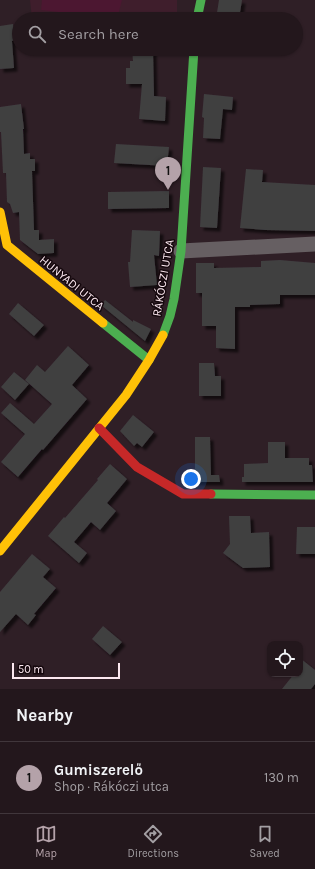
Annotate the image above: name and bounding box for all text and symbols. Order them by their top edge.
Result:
search box [12,12,303,56]
icon: search [26,23,48,45]
text: Search here [58,25,139,43]
pin: 1 [155,157,181,190]
street label: RÁKÓCZI UTCA [148,238,177,318]
street label: HUNYADI UTCA [37,253,107,313]
your location [181,469,201,489]
map controls [267,641,303,677]
button: locate [267,641,303,677]
scale bar [12,661,120,680]
text: 50 m [18,663,44,676]
text: Nearby [16,705,73,725]
text: Gumiszerelő [54,761,143,779]
text: 1 [27,770,31,785]
text: 130 m [264,770,299,785]
text: Shop · Rákóczi utca [54,779,169,794]
tab: Map [35,823,57,860]
tab: Directions [127,823,179,860]
tab: Saved [249,823,280,860]

